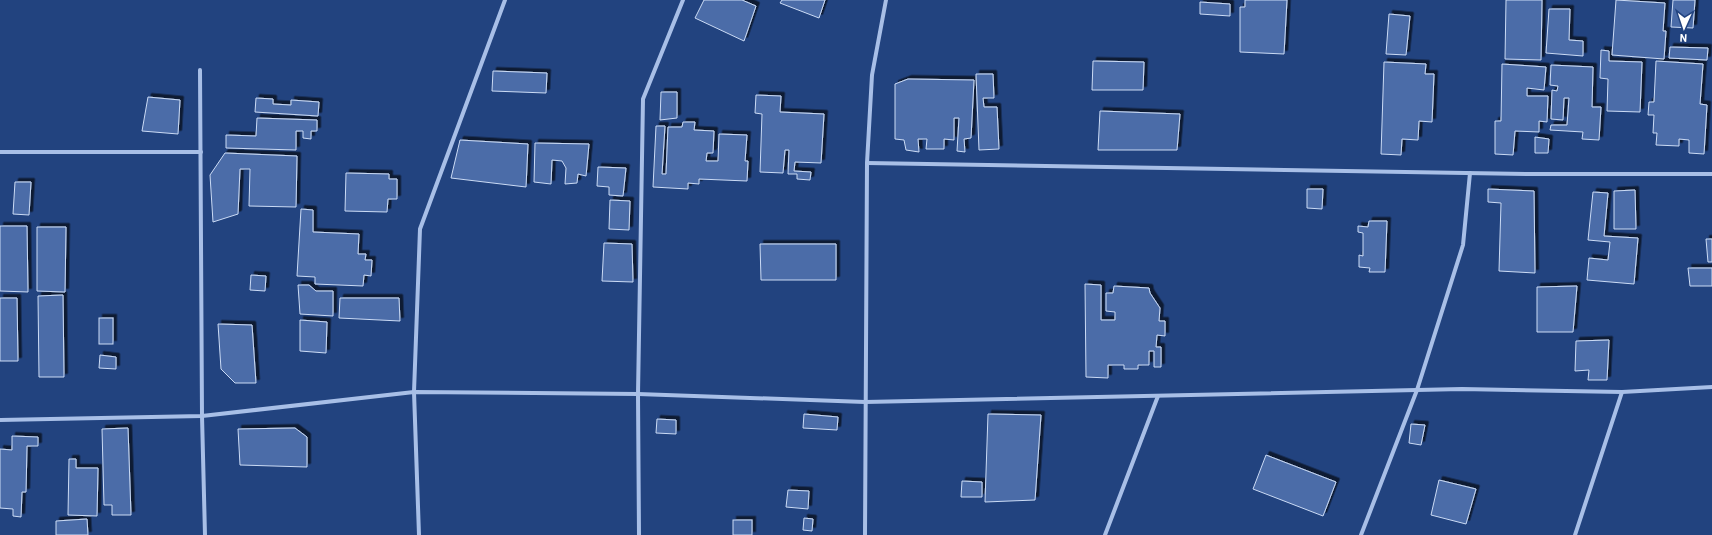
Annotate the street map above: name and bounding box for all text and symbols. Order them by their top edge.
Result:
north arrow [1664,8,1704,48]
text: N [1679,32,1687,45]

